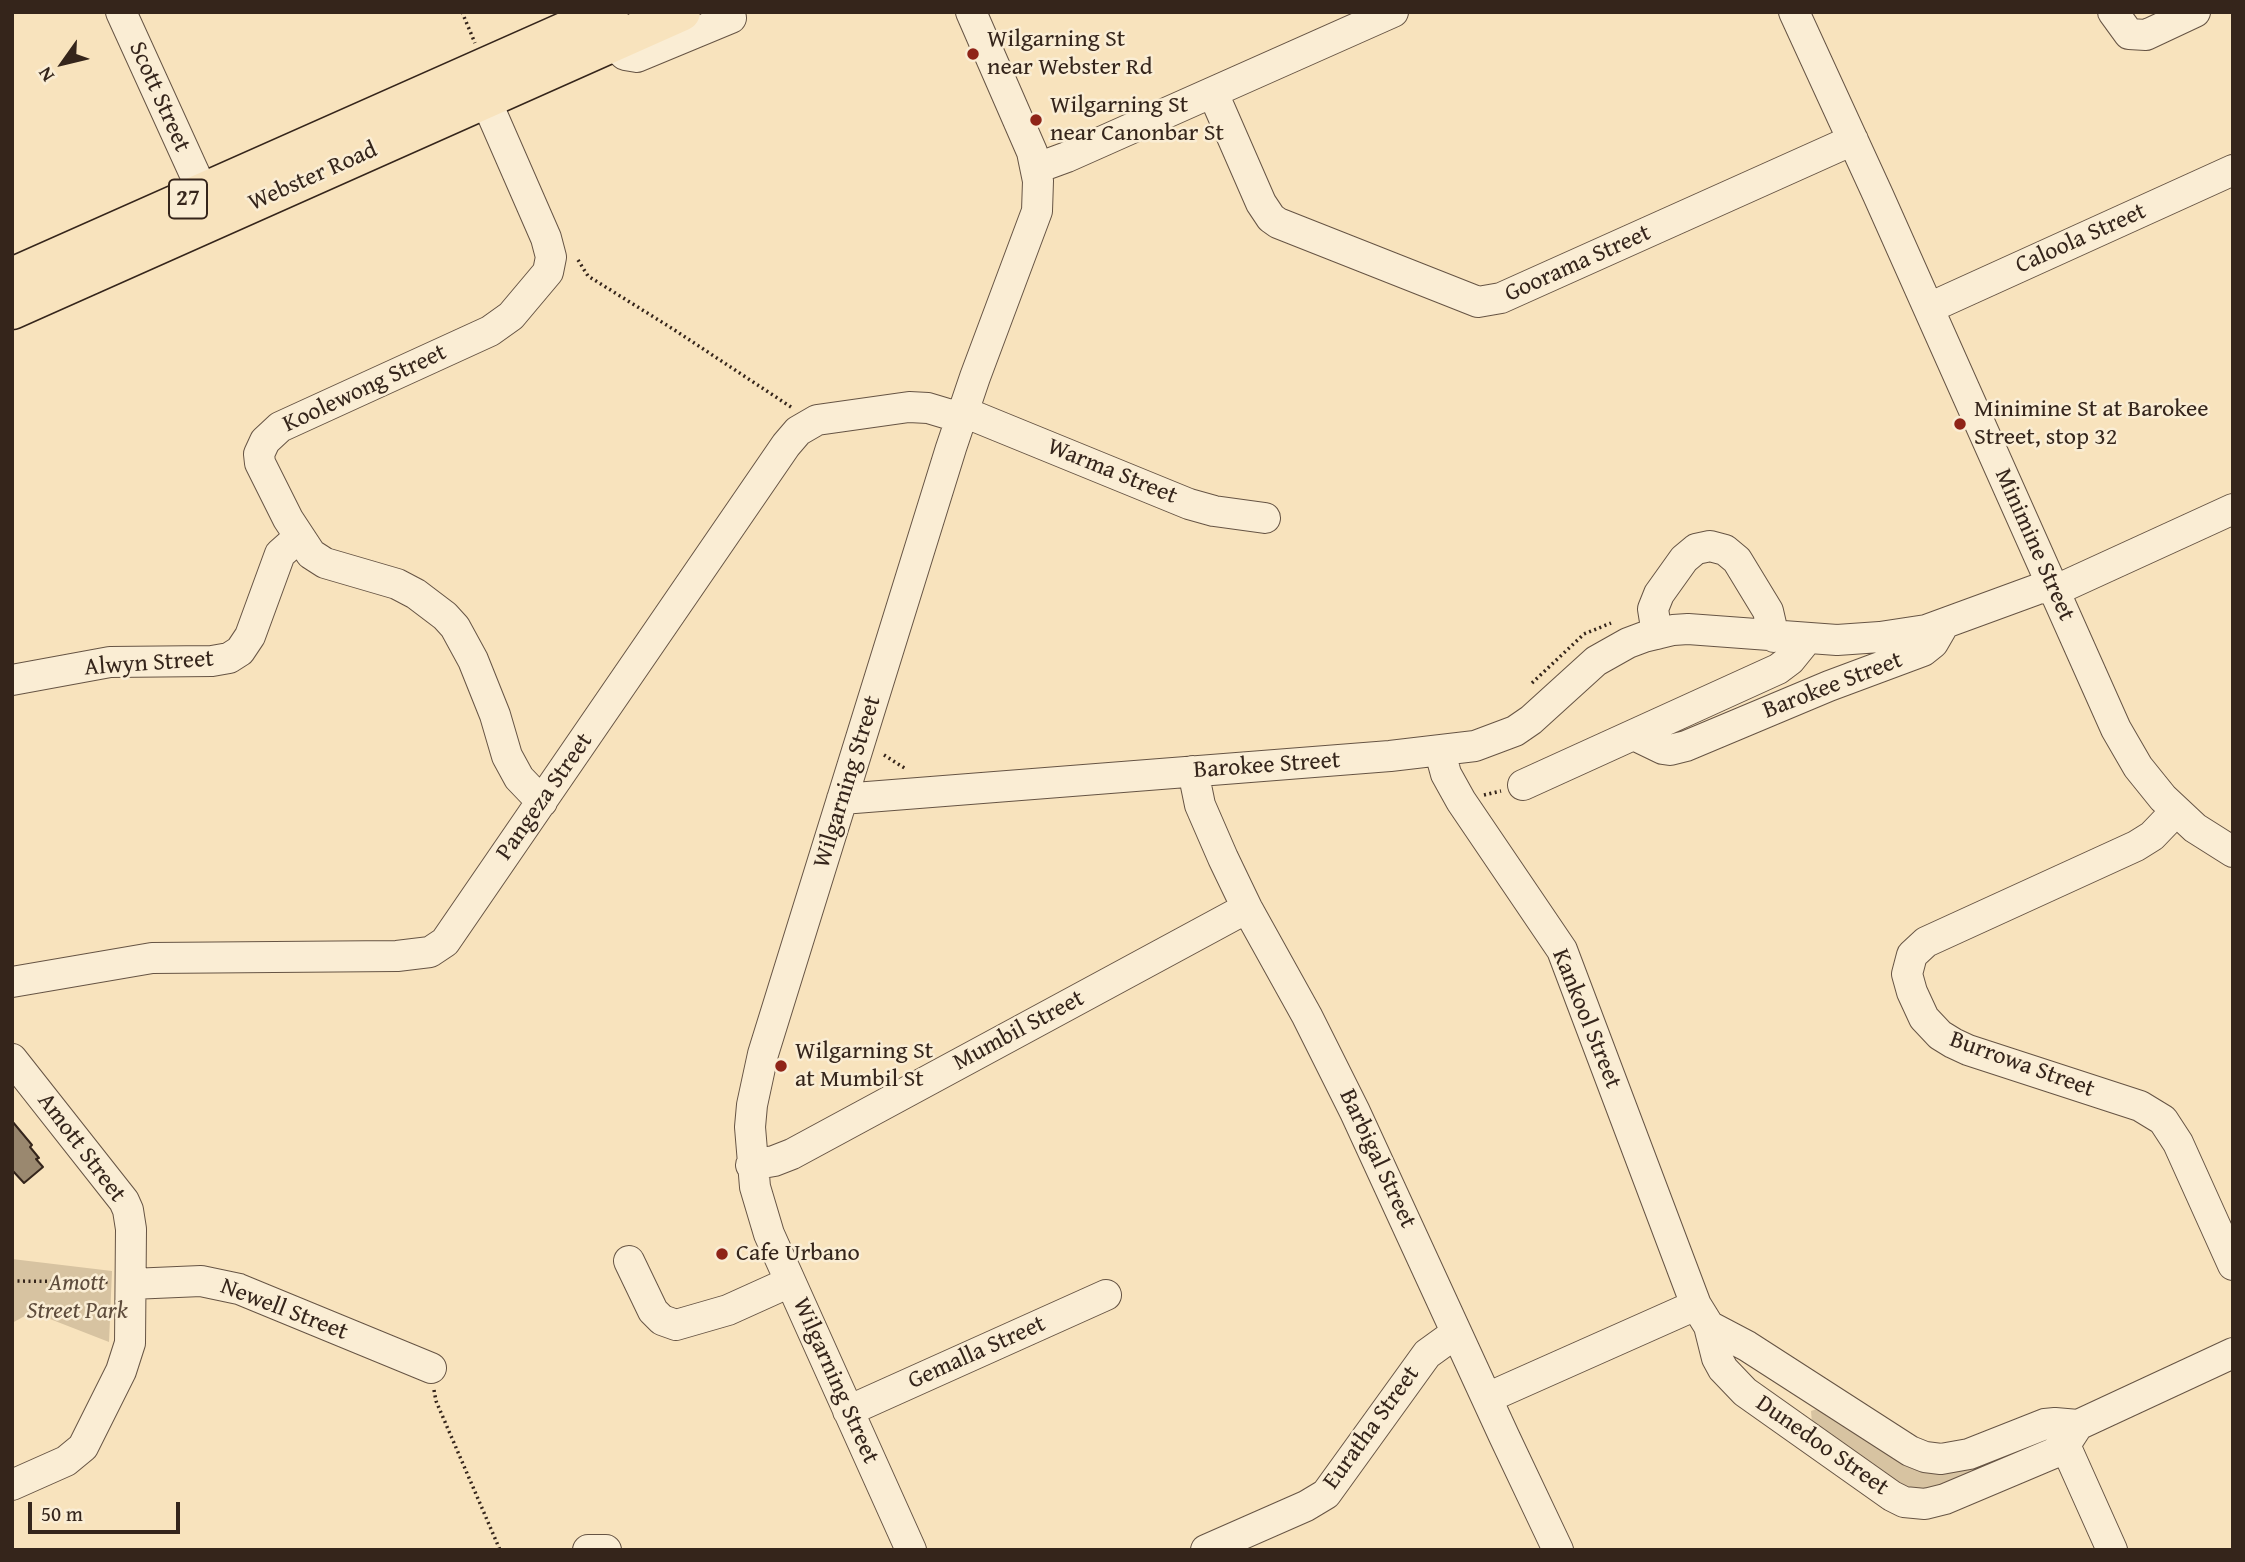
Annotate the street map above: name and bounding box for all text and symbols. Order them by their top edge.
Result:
place label: Wilgarning St near Webster Rd [987,26,1152,82]
north arrow [28,28,98,98]
street label: Scott Street [122,37,196,157]
marker: Wilgarning St near Webster Rd [965,46,981,62]
text: N [30,62,61,88]
place label: Wilgarning St near Canonbar St [1050,92,1224,148]
marker: Wilgarning St near Canonbar St [1028,112,1044,128]
street label: Webster Road [244,136,382,218]
road number: 27 [169,180,207,218]
street label: Caloola Street [2011,197,2151,281]
street label: Goorama Street [1501,219,1655,309]
street label: Koolewong Street [279,339,451,439]
place label: Minimine St at Barokee Street, stop 32 [1974,396,2209,452]
marker: Minimine St at Barokee Street, stop 32 [1952,416,1968,432]
street label: Warma Street [1043,433,1181,511]
street label: Minimine Street [1988,464,2080,626]
street label: Alwyn Street [83,645,215,683]
street label: Barokee Street [1759,646,1907,726]
street label: Wilgarning Street [808,692,888,872]
street label: Pangeza Street [491,728,599,866]
street label: Barokee Street [1193,747,1341,785]
street label: Kankool Street [1545,945,1627,1093]
street label: Mumbil Street [949,984,1089,1078]
street label: Burrowa Street [1946,1025,2098,1105]
place label: Wilgarning St at Mumbil St [795,1038,933,1094]
marker: Wilgarning St at Mumbil St [773,1058,789,1074]
street label: Barbigal Street [1332,1085,1422,1233]
street label: Amott Street [31,1088,131,1208]
place label: Cafe Urbano [736,1240,860,1268]
marker: Cafe Urbano [714,1246,730,1262]
park label: Amott Street Park [26,1270,128,1326]
street label: Newell Street [216,1273,352,1347]
street label: Wilgarning Street [786,1294,884,1468]
street label: Gemalla Street [904,1310,1050,1396]
street label: Euratha Street [1318,1361,1426,1495]
street label: Dunedoo Street [1750,1390,1894,1502]
scale bar [32,1488,184,1532]
text: 50 m [41,1498,83,1529]

